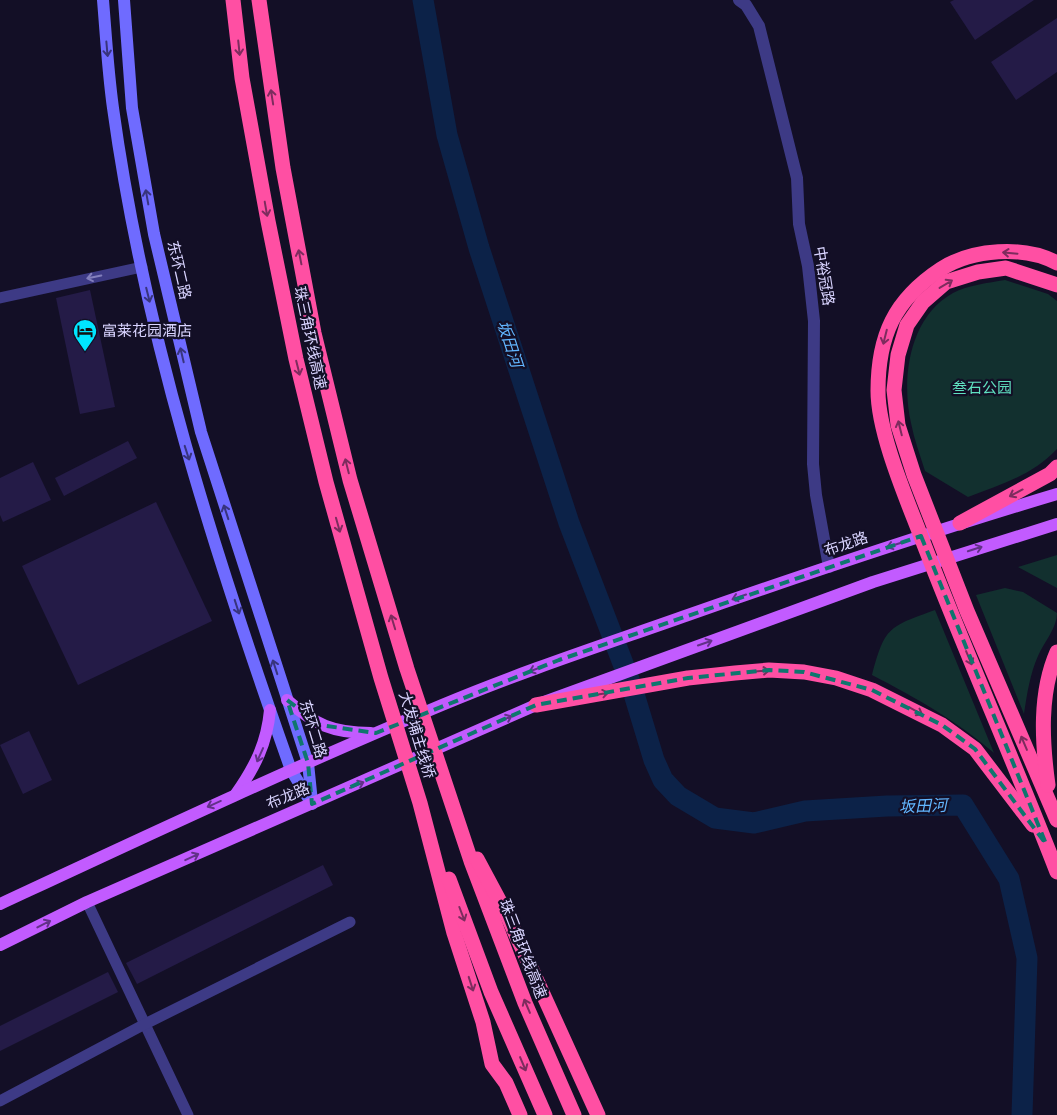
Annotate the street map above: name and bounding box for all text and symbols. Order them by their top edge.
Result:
one-way arrow [102,40,112,56]
one-way arrow [234,40,244,56]
one-way arrow [267,89,277,105]
one-way arrow [142,189,152,205]
one-way arrow [261,200,271,216]
street label: 东环二路 [163,239,195,301]
street label: 中裕冠路 [810,245,838,307]
one-way arrow [1002,248,1018,258]
one-way arrow [295,249,305,265]
one-way arrow [86,273,102,282]
one-way arrow [939,279,953,289]
street label: 珠三角环线高速 [290,285,330,391]
one-way arrow [144,286,153,302]
hotel icon: 富莱花园酒店 [72,318,98,352]
water label: 坂田河 [494,318,527,373]
place label: 富莱花园酒店 [102,322,192,340]
one-way arrow [880,328,889,344]
one-way arrow [177,348,186,364]
one-way arrow [294,359,303,375]
park label: 叁石公园 [952,379,1012,397]
one-way arrow [895,421,904,437]
one-way arrow [183,444,193,460]
one-way arrow [342,459,351,475]
one-way arrow [1009,488,1024,498]
one-way arrow [221,505,230,520]
one-way arrow [333,517,343,533]
street label: 布龙路 [822,528,870,560]
one-way arrow [886,541,902,550]
one-way arrow [966,544,982,554]
one-way arrow [732,593,748,602]
one-way arrow [232,599,242,615]
one-way arrow [388,615,398,631]
one-way arrow [697,637,713,647]
one-way arrow [965,650,975,665]
one-way arrow [270,659,280,675]
one-way arrow [529,665,544,674]
one-way arrow [753,666,769,675]
one-way arrow [593,688,609,698]
street label: 大发埔主线桥 [395,689,439,781]
street label: 东环二路 [296,698,330,760]
one-way arrow [908,706,923,716]
one-way arrow [497,713,512,723]
one-way arrow [1019,736,1029,751]
one-way arrow [254,747,264,762]
street label: 布龙路 [264,779,312,813]
one-way arrow [349,779,364,789]
water label: 坂田河 [899,796,950,816]
one-way arrow [207,800,222,810]
one-way arrow [184,852,199,862]
street label: 珠三角环线高速 [496,897,550,1001]
one-way arrow [458,906,467,921]
one-way arrow [36,919,51,928]
one-way arrow [467,976,476,992]
one-way arrow [521,999,531,1014]
one-way arrow [518,1056,528,1071]

